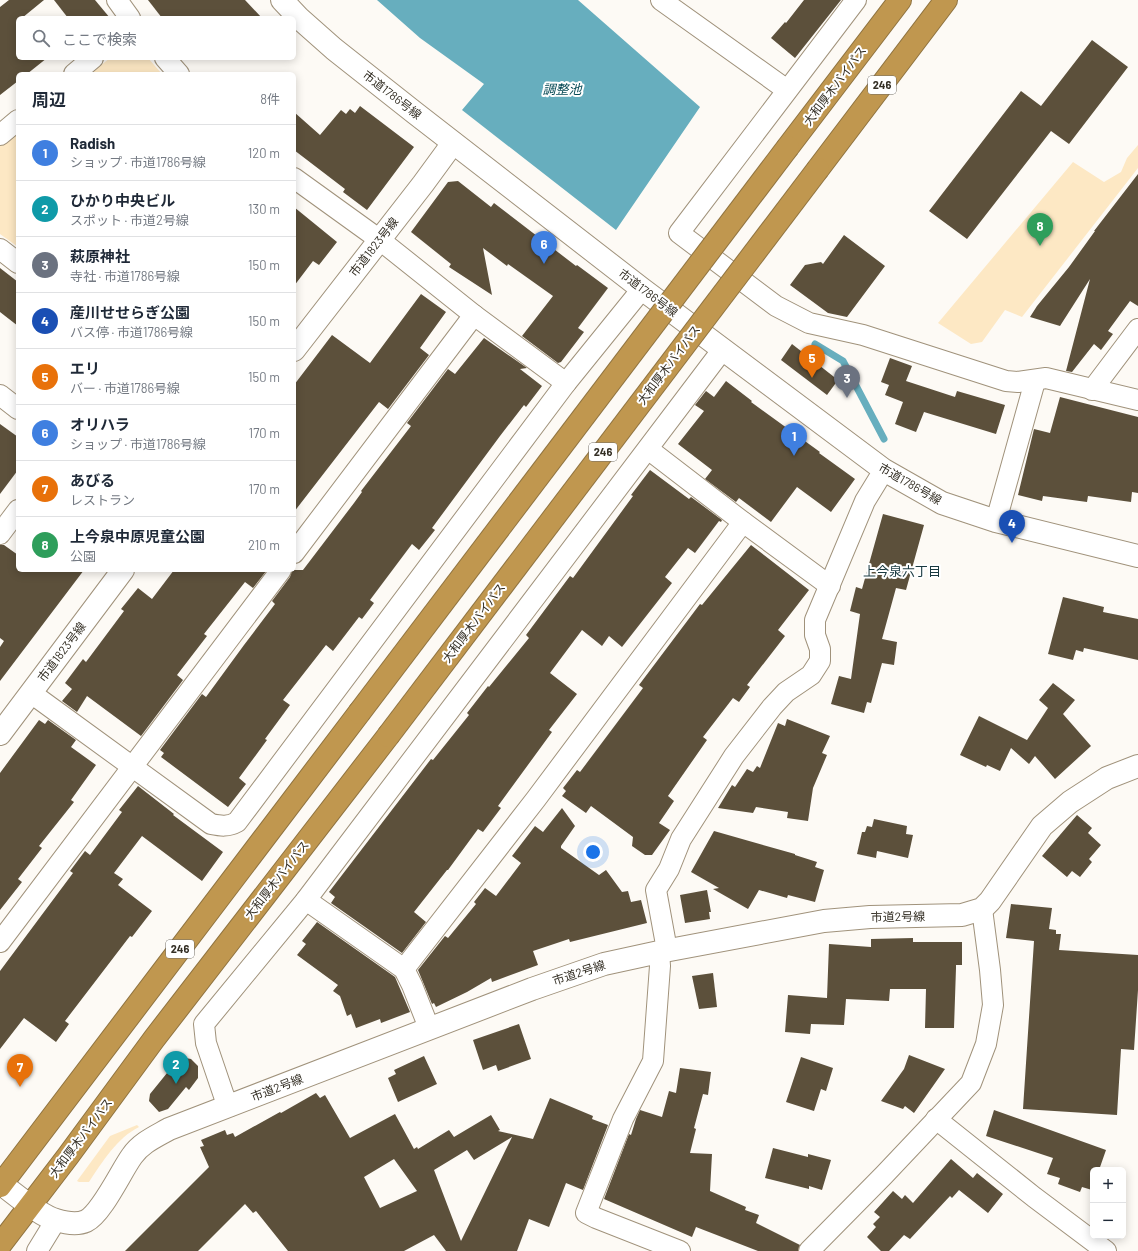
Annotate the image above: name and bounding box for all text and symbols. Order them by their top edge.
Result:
search box [16,16,296,60]
icon: search [30,27,52,49]
text: ここで検索 [62,30,137,48]
street label: 大和厚木バイパス [800,43,869,128]
street label: 市道1786号線 [361,67,425,121]
road number: 246 [868,76,896,94]
water label: 調整池 [542,81,583,97]
text: 周辺 [32,89,66,109]
text: 8件 [260,91,280,107]
text: Radish [70,134,115,152]
text: 1 [43,145,47,161]
text: 120 m [248,145,280,161]
text: ショップ · 市道1786号線 [70,154,206,170]
text: ひかり中央ビル [70,191,175,209]
text: 2 [41,201,49,217]
text: 130 m [248,201,280,217]
text: スポット · 市道2号線 [70,212,189,228]
pin: 8 [1027,213,1053,246]
street label: 市道1823号線 [346,214,401,279]
pin: 6 [531,231,557,264]
text: 萩原神社 [70,247,130,265]
text: 3 [41,257,49,273]
text: 150 m [248,257,280,273]
street label: 市道1786号線 [616,265,681,319]
text: 寺社 · 市道1786号線 [70,268,180,284]
text: 産川せせらぎ公園 [70,303,190,321]
text: 4 [41,313,49,329]
text: 150 m [248,313,280,329]
street label: 大和厚木バイパス [634,322,703,407]
text: バス停 · 市道1786号線 [70,324,193,340]
pin: 5 [799,345,825,378]
text: エリ [70,359,100,377]
pin: 3 [834,365,860,398]
text: 5 [41,369,49,385]
text: 150 m [248,369,280,385]
text: バー · 市道1786号線 [70,380,180,396]
text: オリハラ [70,415,130,433]
pin: 1 [781,423,807,456]
text: 6 [42,425,48,441]
text: 170 m [249,425,280,441]
text: ショップ · 市道1786号線 [70,436,206,452]
road number: 246 [589,443,617,461]
street label: 市道1786号線 [877,459,944,507]
text: あびる [70,471,115,489]
text: 7 [42,481,48,497]
text: 170 m [249,481,280,497]
text: レストラン [70,492,135,508]
pin: 4 [999,510,1025,543]
text: 上今泉中原児童公園 [70,527,205,545]
text: 8 [41,537,49,553]
text: 210 m [248,537,280,553]
text: 公園 [70,548,96,564]
district label: 上今泉六丁目 [863,563,941,579]
street label: 大和厚木バイパス [439,580,508,665]
street label: 市道1823号線 [34,619,88,684]
street label: 大和厚木バイパス [241,837,311,921]
your location [583,842,603,862]
street label: 市道2号線 [871,909,925,923]
road number: 246 [166,940,194,958]
street label: 市道2号線 [551,957,607,987]
pin: 2 [163,1051,189,1084]
pin: 7 [7,1054,33,1087]
street label: 市道2号線 [249,1071,305,1103]
street label: 大和厚木バイパス [46,1095,115,1180]
map controls [1090,1167,1126,1239]
button: + [1090,1167,1126,1203]
button: − [1090,1203,1126,1239]

